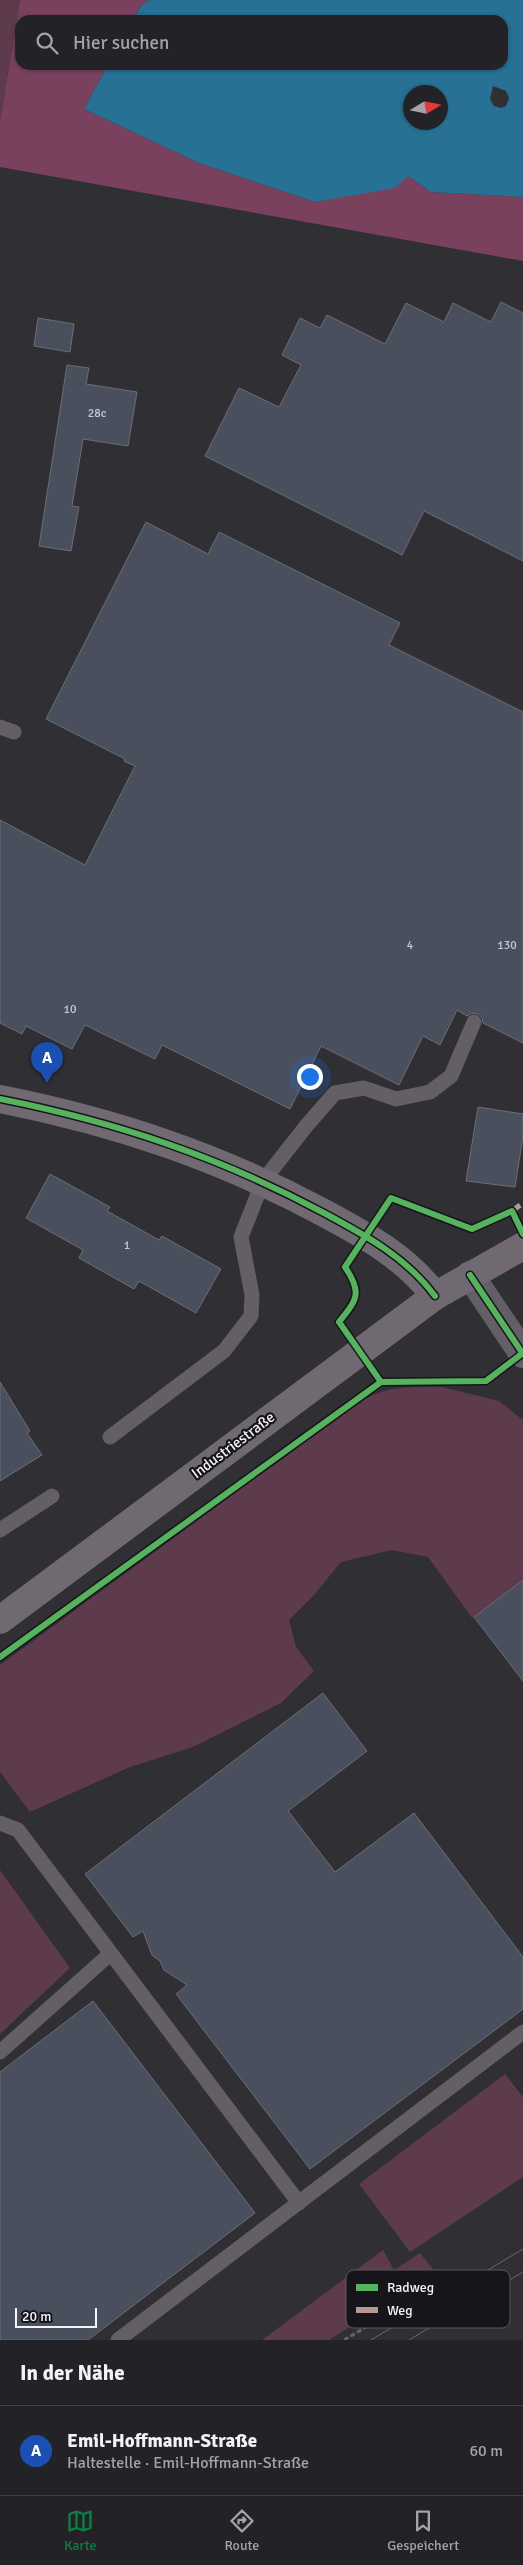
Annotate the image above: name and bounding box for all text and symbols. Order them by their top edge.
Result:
search box [15,15,508,70]
icon: search [33,29,61,57]
text: Hier suchen [73,31,169,55]
north arrow [403,85,448,130]
house number: 28c [88,406,107,421]
house number: 4 [407,938,414,953]
house number: 130 [497,938,517,953]
house number: 10 [64,1002,76,1017]
pin: A [31,1042,63,1083]
your location [297,1064,323,1090]
house number: 1 [124,1238,130,1253]
street label: Industriestraße [188,1408,278,1482]
legend [346,2270,510,2328]
text: Radweg [387,2279,434,2296]
text: Weg [387,2302,413,2319]
scale bar [15,2305,98,2328]
text: 20 m [22,2308,51,2325]
text: In der Nähe [20,2360,125,2386]
text: Emil-Hoffmann-Straße [67,2429,257,2453]
text: A [31,2441,41,2461]
text: 60 m [469,2441,503,2461]
text: Haltestelle · Emil-Hoffmann-Straße [67,2453,309,2473]
tab: Karte [64,2507,97,2554]
tab: Route [224,2507,259,2554]
tab: Gespeichert [387,2507,459,2554]

